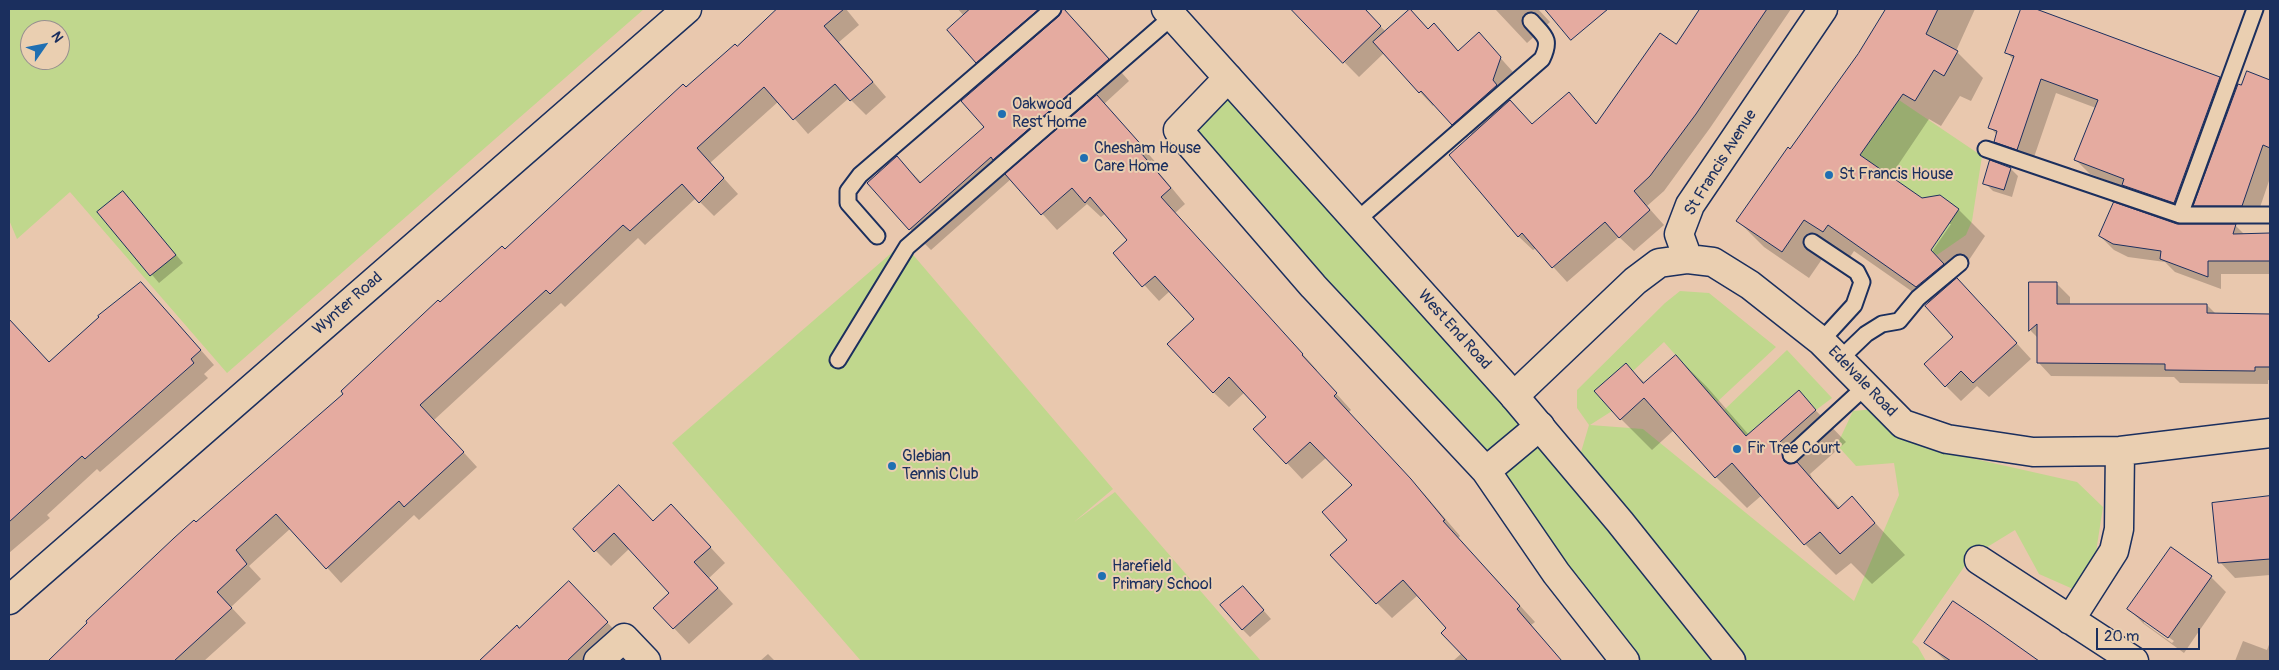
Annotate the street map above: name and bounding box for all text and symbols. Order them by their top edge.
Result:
north arrow [20,20,70,70]
text: N [47,29,67,46]
place label: Oakwood Rest Home [1012,95,1087,133]
street label: St Francis Avenue [1681,106,1761,220]
marker: Oakwood Rest Home [996,108,1008,120]
place label: Chesham House Care Home [1094,139,1201,177]
marker: Chesham House Care Home [1078,152,1090,164]
place label: St Francis House [1839,165,1953,185]
marker: St Francis House [1823,169,1835,181]
street label: Wynter Road [309,269,387,339]
street label: West End Road [1413,286,1495,374]
street label: Edelvale Road [1824,343,1900,421]
place label: Fir Tree Court [1747,439,1840,459]
marker: Fir Tree Court [1731,443,1743,455]
place label: Glebian Tennis Club [902,447,979,485]
marker: Glebian Tennis Club [886,460,898,472]
place label: Harefield Primary School [1112,557,1212,595]
marker: Harefield Primary School [1096,570,1108,582]
scale bar [2099,618,2203,650]
text: 20 m [2104,627,2139,646]

